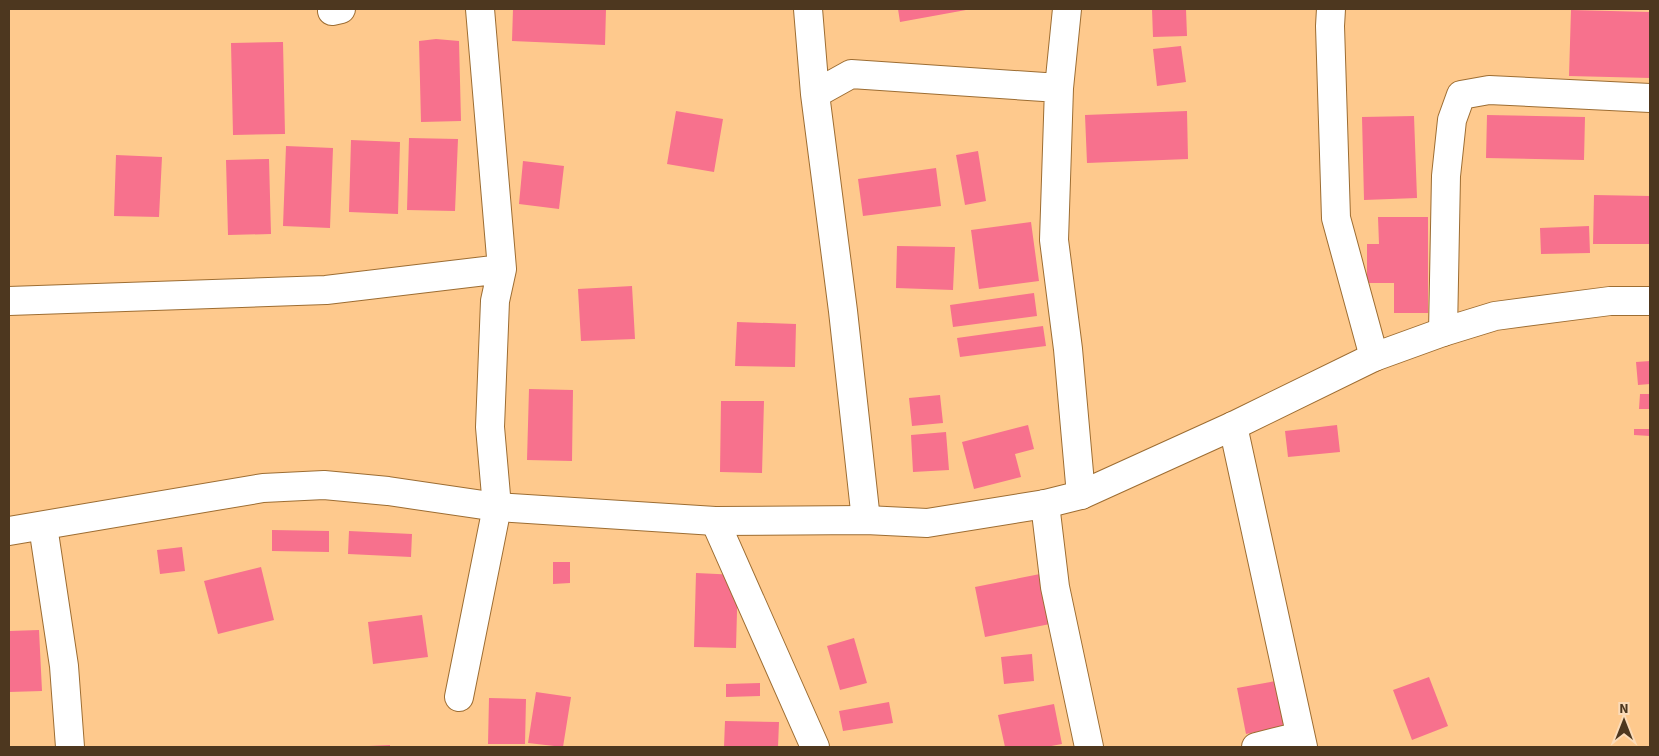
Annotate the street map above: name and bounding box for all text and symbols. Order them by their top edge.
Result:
north arrow [1599,696,1649,746]
text: N [1619,699,1629,719]

